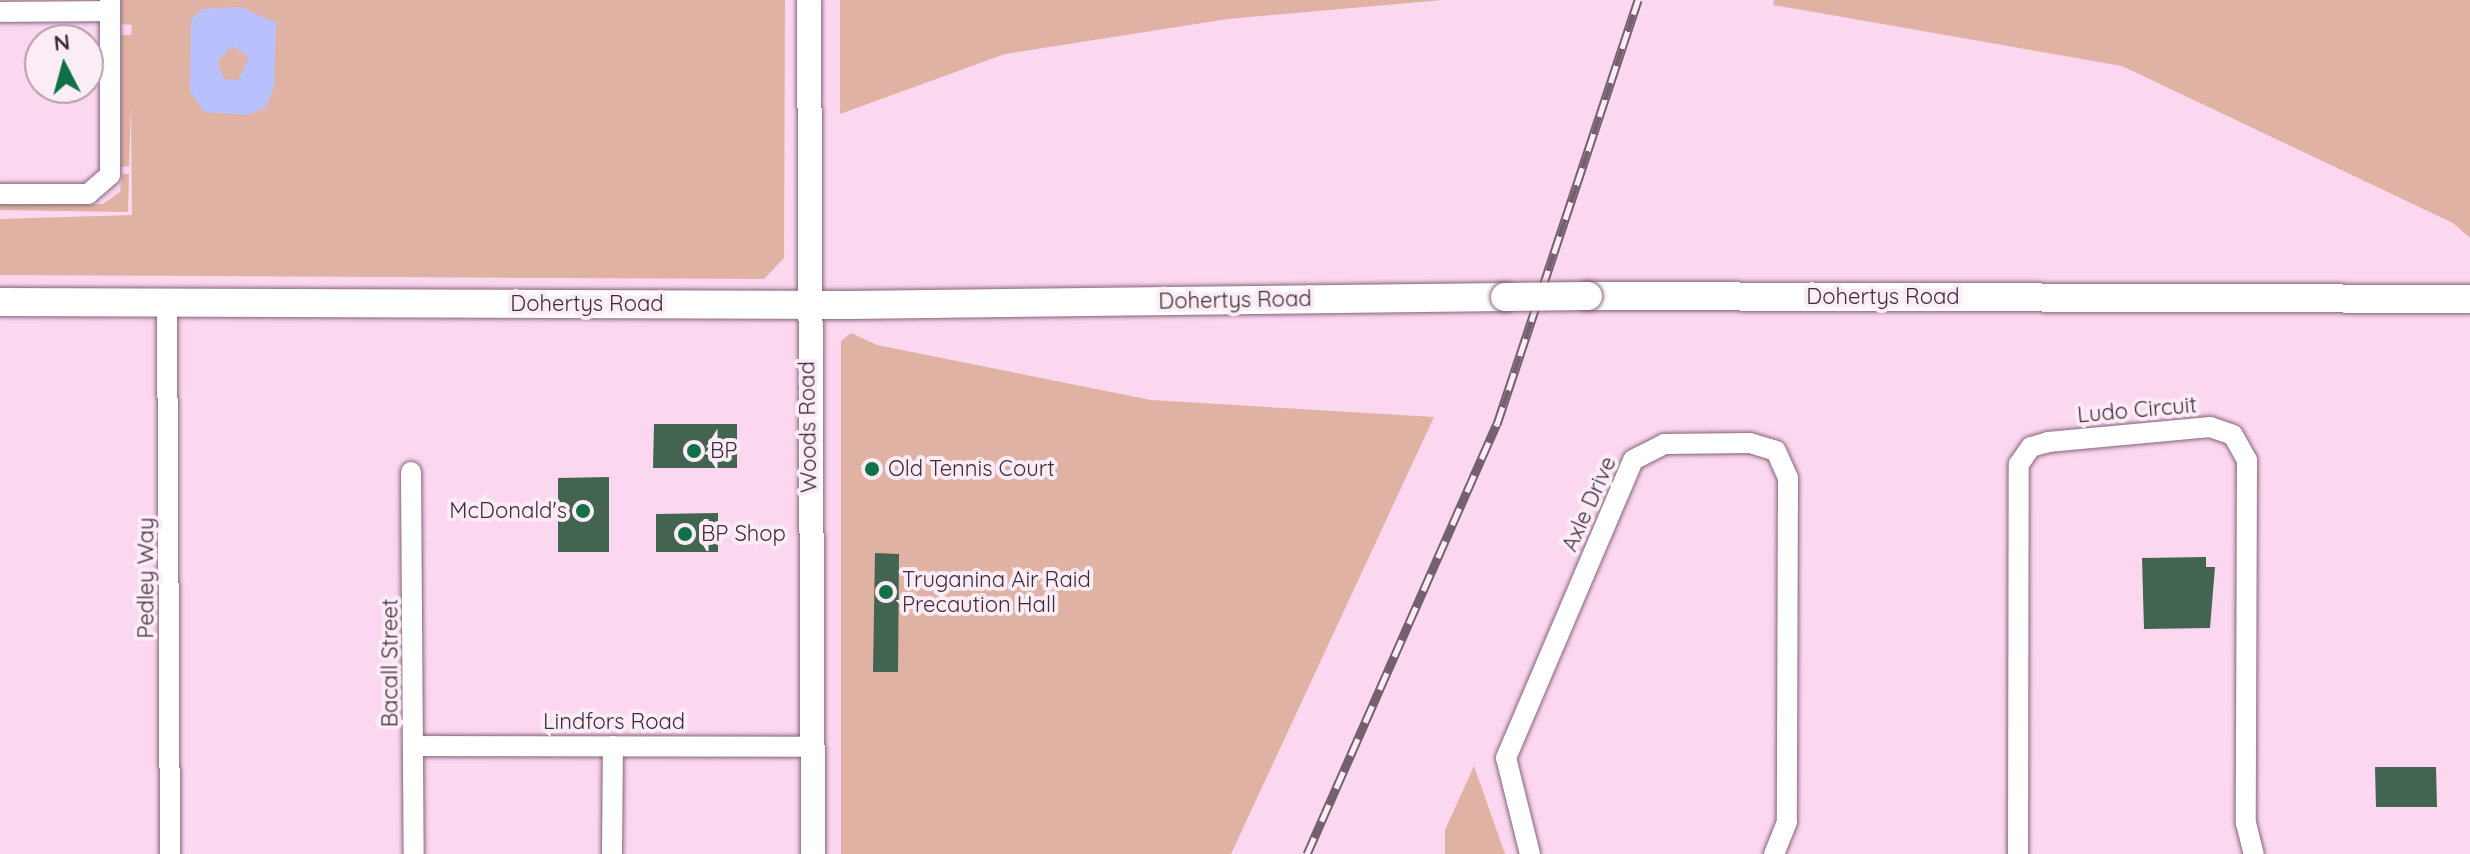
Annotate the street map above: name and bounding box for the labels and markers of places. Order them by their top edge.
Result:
place label: BP [710,438,737,464]
marker: BP [685,442,703,460]
place label: Old Tennis Court [888,456,1055,482]
marker: Old Tennis Court [863,460,881,478]
place label: McDonald's [449,498,567,524]
marker: McDonald's [574,502,592,520]
place label: BP Shop [701,521,786,547]
marker: BP Shop [676,525,694,543]
place label: Truganina Air Raid Precaution Hall [902,566,1091,618]
marker: Truganina Air Raid Precaution Hall [877,583,895,601]

